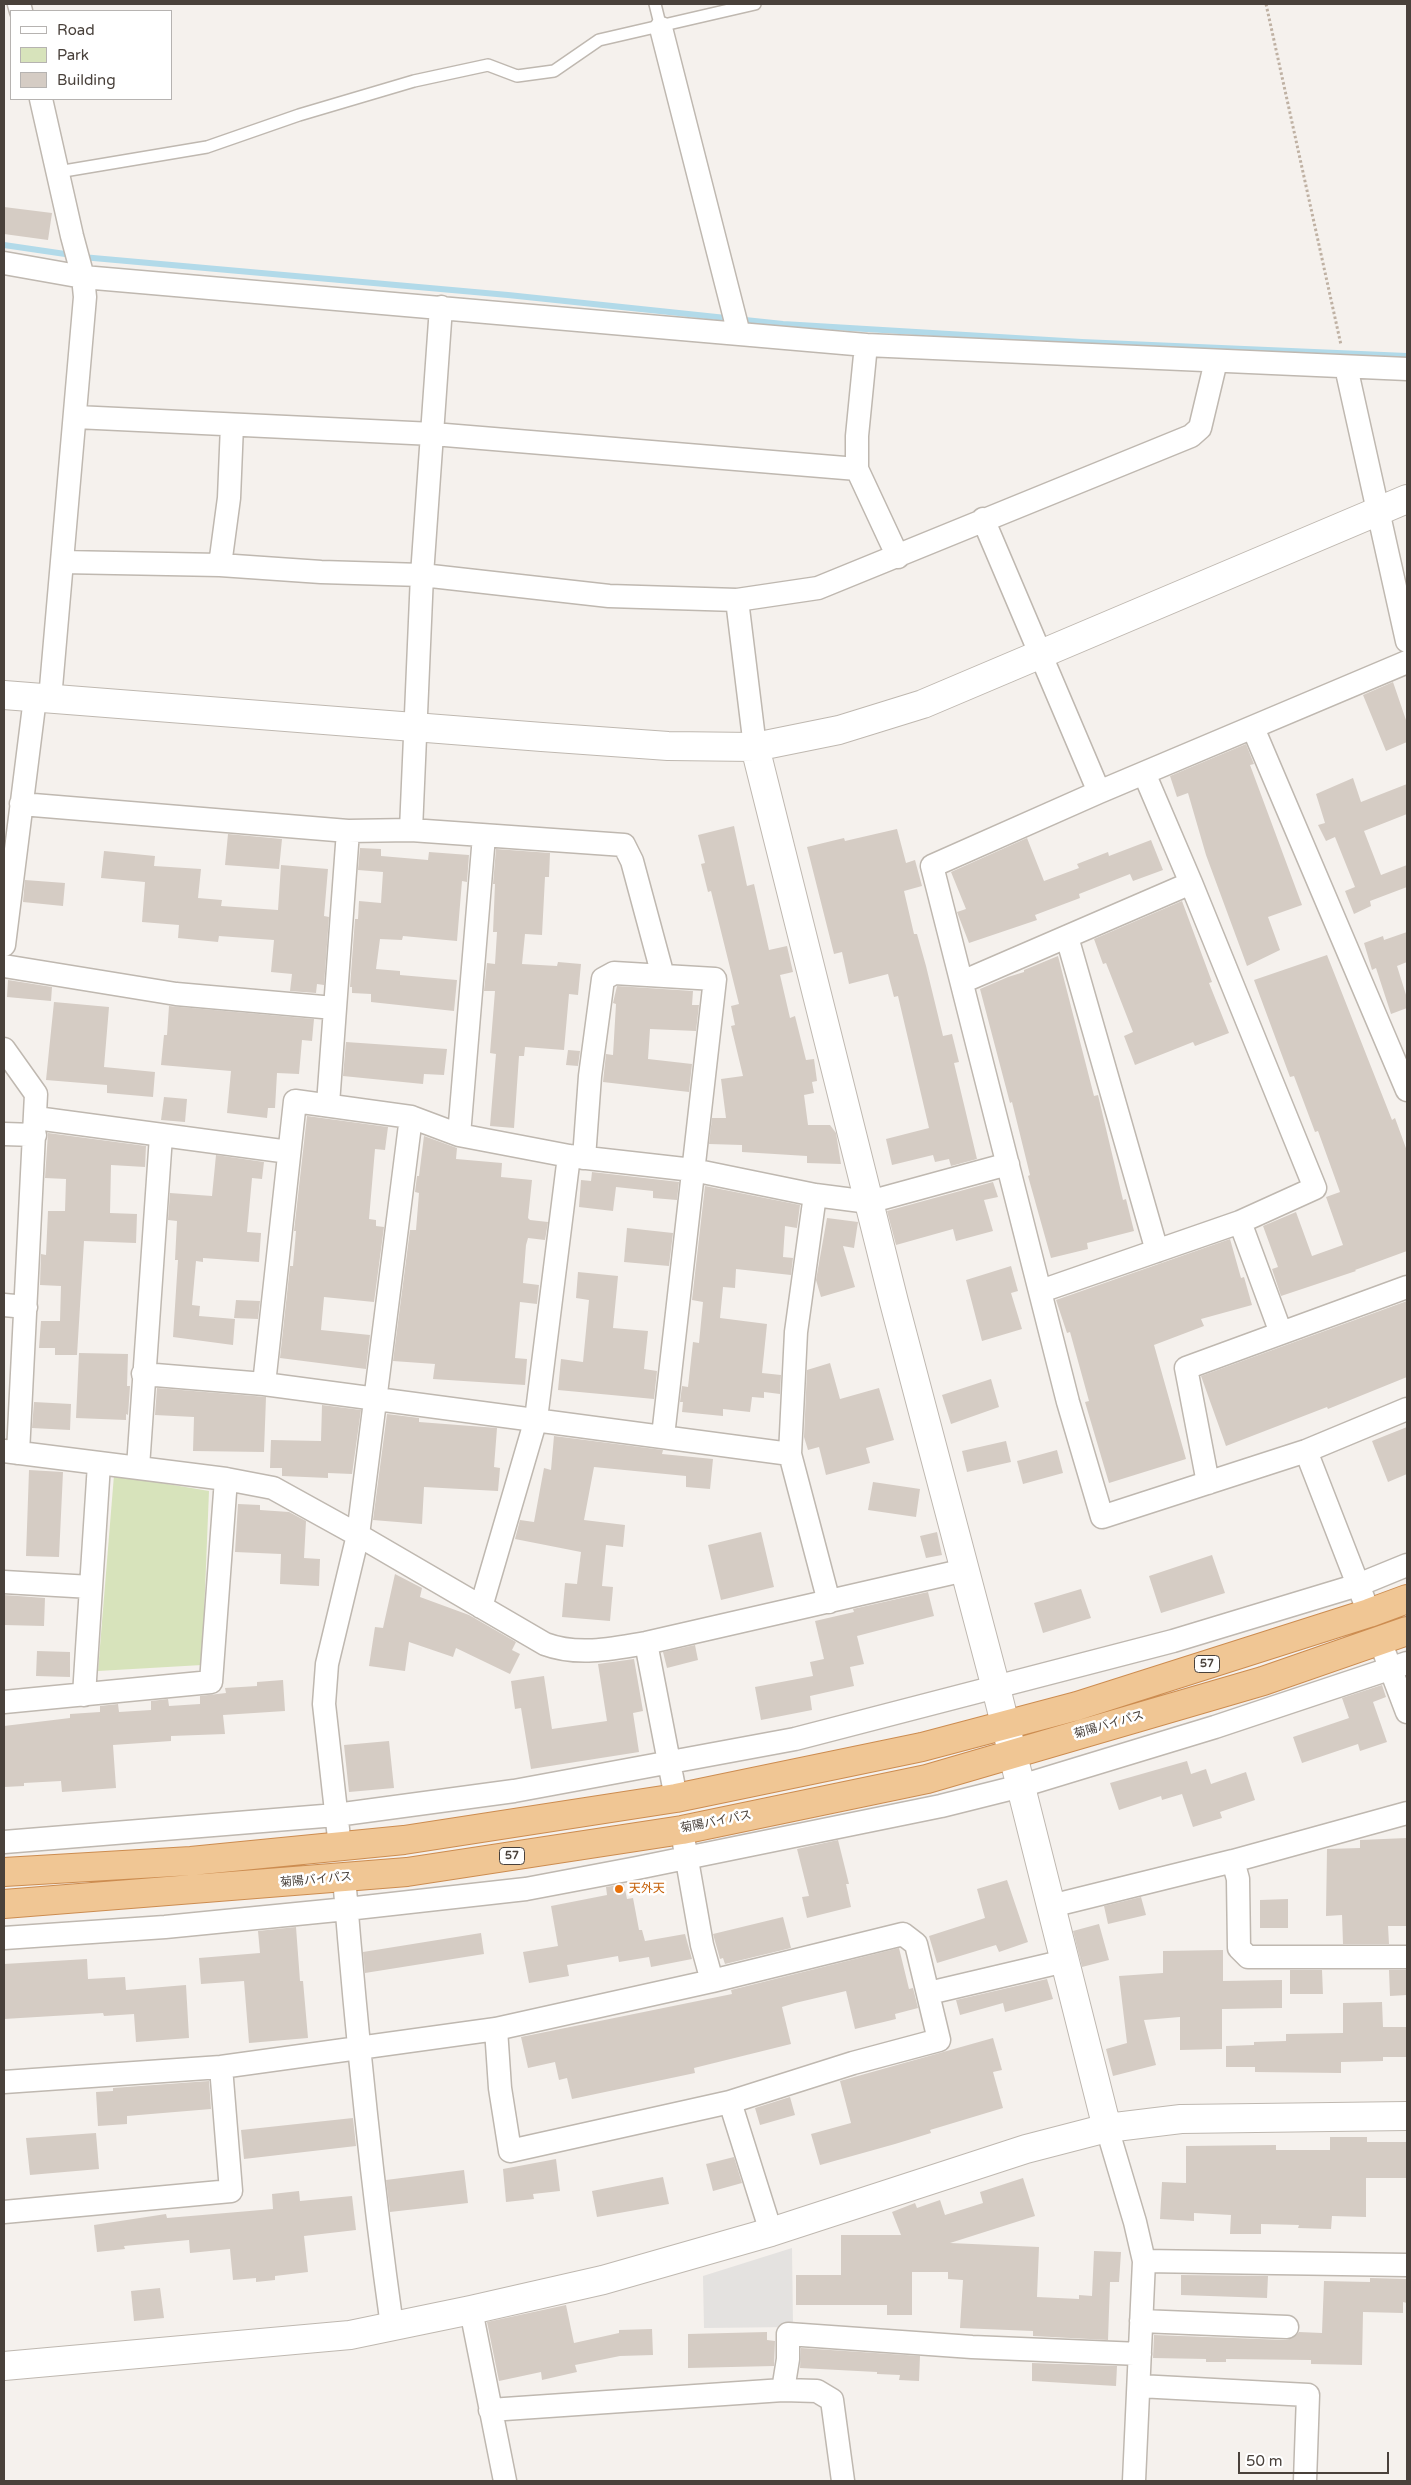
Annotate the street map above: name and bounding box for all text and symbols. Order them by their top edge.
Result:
legend [10,10,172,100]
text: Road [57,21,95,39]
text: Park [57,46,89,64]
text: Building [57,71,116,89]
road number: 57 [1194,1656,1220,1672]
street label: 菊陽バイパス [1072,1708,1146,1742]
street label: 菊陽バイパス [679,1808,753,1836]
road number: 57 [500,1848,524,1864]
street label: 菊陽バイパス [280,1870,352,1890]
place label: 天外天 [629,1882,665,1896]
marker: 天外天 [613,1883,625,1895]
scale bar [1241,2442,1392,2474]
text: 50 m [1246,2452,1283,2470]

